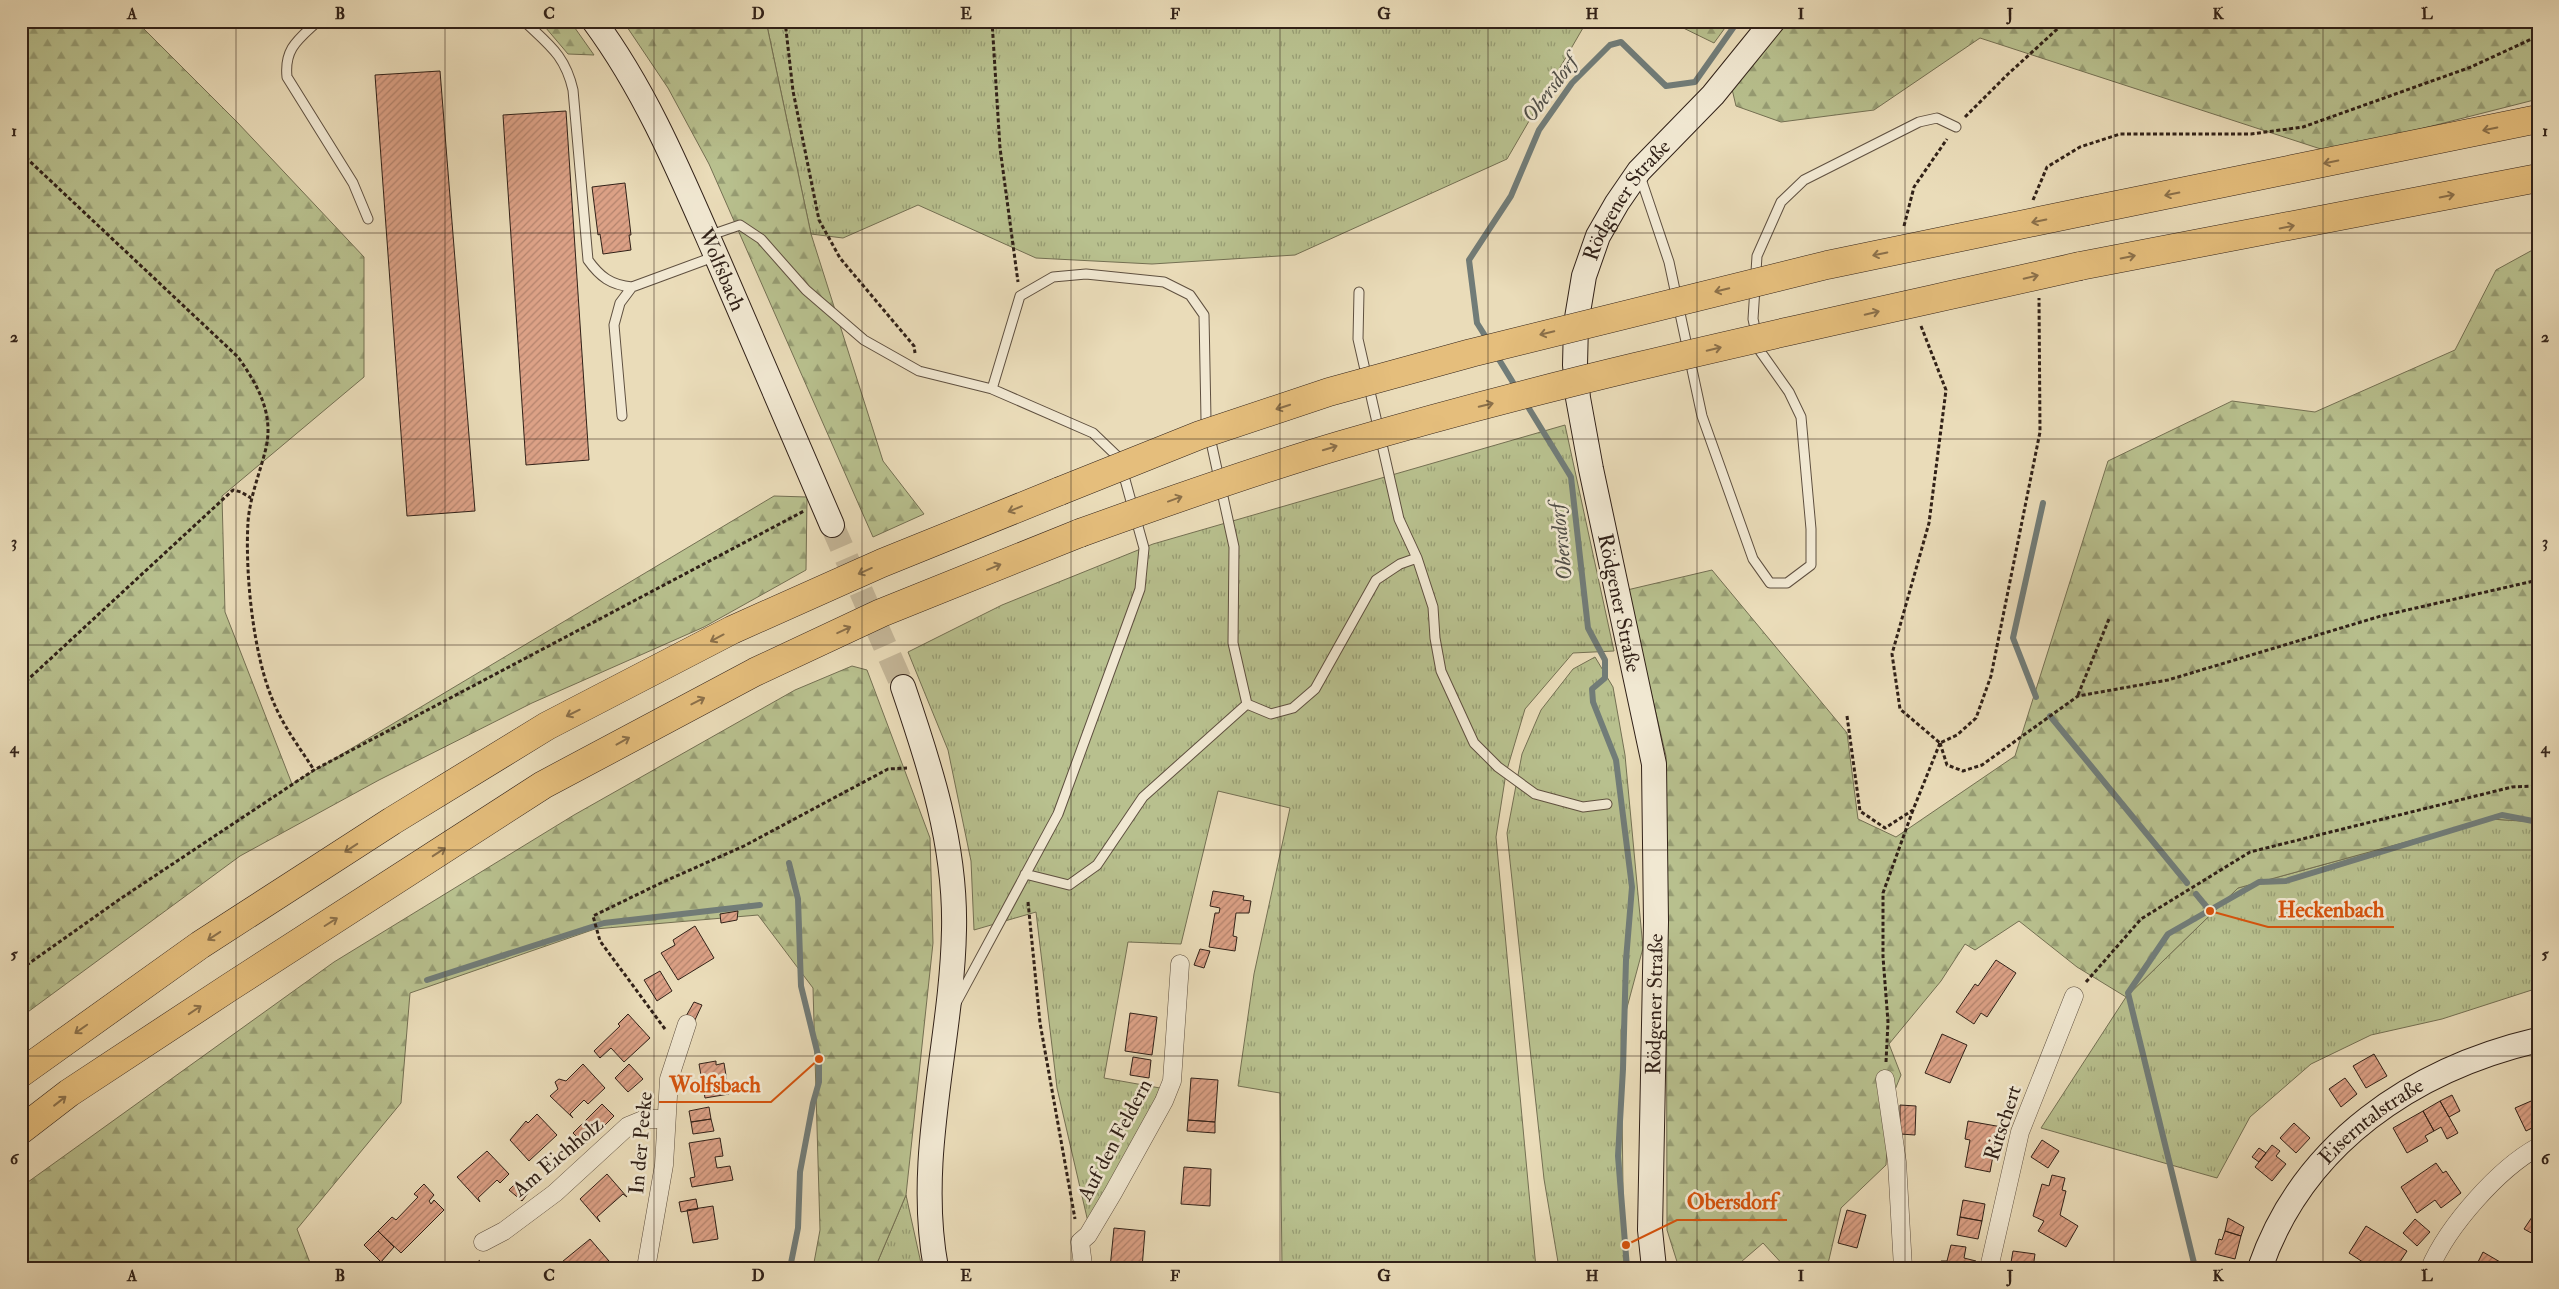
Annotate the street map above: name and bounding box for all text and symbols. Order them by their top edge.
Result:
text: A [126,4,138,24]
text: B [335,4,345,24]
text: C [543,4,555,24]
text: D [751,4,765,24]
text: E [960,4,972,24]
text: F [1170,4,1180,24]
text: G [1377,4,1391,24]
text: H [1585,4,1599,24]
text: I [1798,4,1805,24]
text: J [2006,4,2014,25]
text: K [2212,4,2224,24]
text: L [2421,4,2433,24]
water label: Obersdorf [1516,45,1588,128]
text: 1 [11,121,17,141]
text: 1 [2542,121,2548,141]
one-way arrow [2482,125,2498,134]
street label: Rödgener Straße [1577,133,1676,264]
one-way arrow [2323,158,2339,167]
one-way arrow [2164,190,2180,199]
one-way arrow [2438,191,2454,200]
one-way arrow [2032,216,2048,226]
one-way arrow [2279,222,2295,232]
street label: Wolfsbach [692,223,752,315]
one-way arrow [1873,249,1889,259]
one-way arrow [2119,252,2135,262]
one-way arrow [2022,272,2038,281]
one-way arrow [1715,286,1731,295]
one-way arrow [1864,308,1880,317]
text: 2 [10,327,18,347]
text: 2 [2541,327,2549,347]
one-way arrow [1540,329,1556,339]
one-way arrow [1706,344,1722,353]
one-way arrow [1478,400,1494,409]
one-way arrow [1276,403,1291,412]
one-way arrow [1321,443,1337,453]
one-way arrow [1167,494,1182,503]
water label: Obersdorf [1542,496,1579,582]
one-way arrow [1008,505,1023,514]
street label: Rödgener Straße [1591,531,1647,675]
text: 3 [11,532,17,552]
text: 3 [2542,532,2548,552]
one-way arrow [986,562,1001,571]
one-way arrow [858,566,873,576]
one-way arrow [836,625,851,634]
one-way arrow [709,633,724,643]
one-way arrow [691,696,706,706]
one-way arrow [566,709,581,718]
one-way arrow [615,736,630,745]
text: 4 [9,738,20,758]
text: 4 [2540,738,2551,758]
one-way arrow [344,842,358,853]
one-way arrow [432,847,446,857]
callout: Heckenbach [2268,890,2394,927]
text: Heckenbach [2278,896,2385,924]
one-way arrow [324,917,338,927]
one-way arrow [208,931,222,941]
street label: Rödgener Straße [1640,933,1669,1075]
text: 5 [10,944,18,964]
text: 5 [2541,944,2549,964]
one-way arrow [187,1005,201,1015]
one-way arrow [75,1024,89,1034]
callout: Wolfsbach [659,1065,771,1102]
text: Wolfsbach [668,1071,761,1099]
street label: Eiserntalstraße [2313,1072,2429,1170]
street label: Auf den Feldern [1071,1074,1159,1206]
street label: Ritschert [1978,1082,2028,1164]
street label: In der Peeke [623,1090,659,1195]
one-way arrow [53,1095,66,1106]
street label: Am Eichholz [506,1111,609,1204]
text: 6 [10,1149,20,1169]
text: 6 [2541,1149,2551,1169]
callout: Obersdorf [1677,1183,1787,1220]
text: Obersdorf [1687,1188,1781,1216]
text: A [126,1266,138,1286]
text: B [335,1266,345,1286]
text: C [543,1266,555,1286]
text: D [751,1266,765,1286]
text: E [960,1266,972,1286]
text: F [1170,1266,1180,1286]
text: G [1377,1266,1391,1286]
text: H [1585,1266,1599,1286]
text: I [1798,1266,1805,1286]
text: J [2006,1266,2014,1287]
text: K [2212,1266,2224,1286]
text: L [2421,1266,2433,1286]

